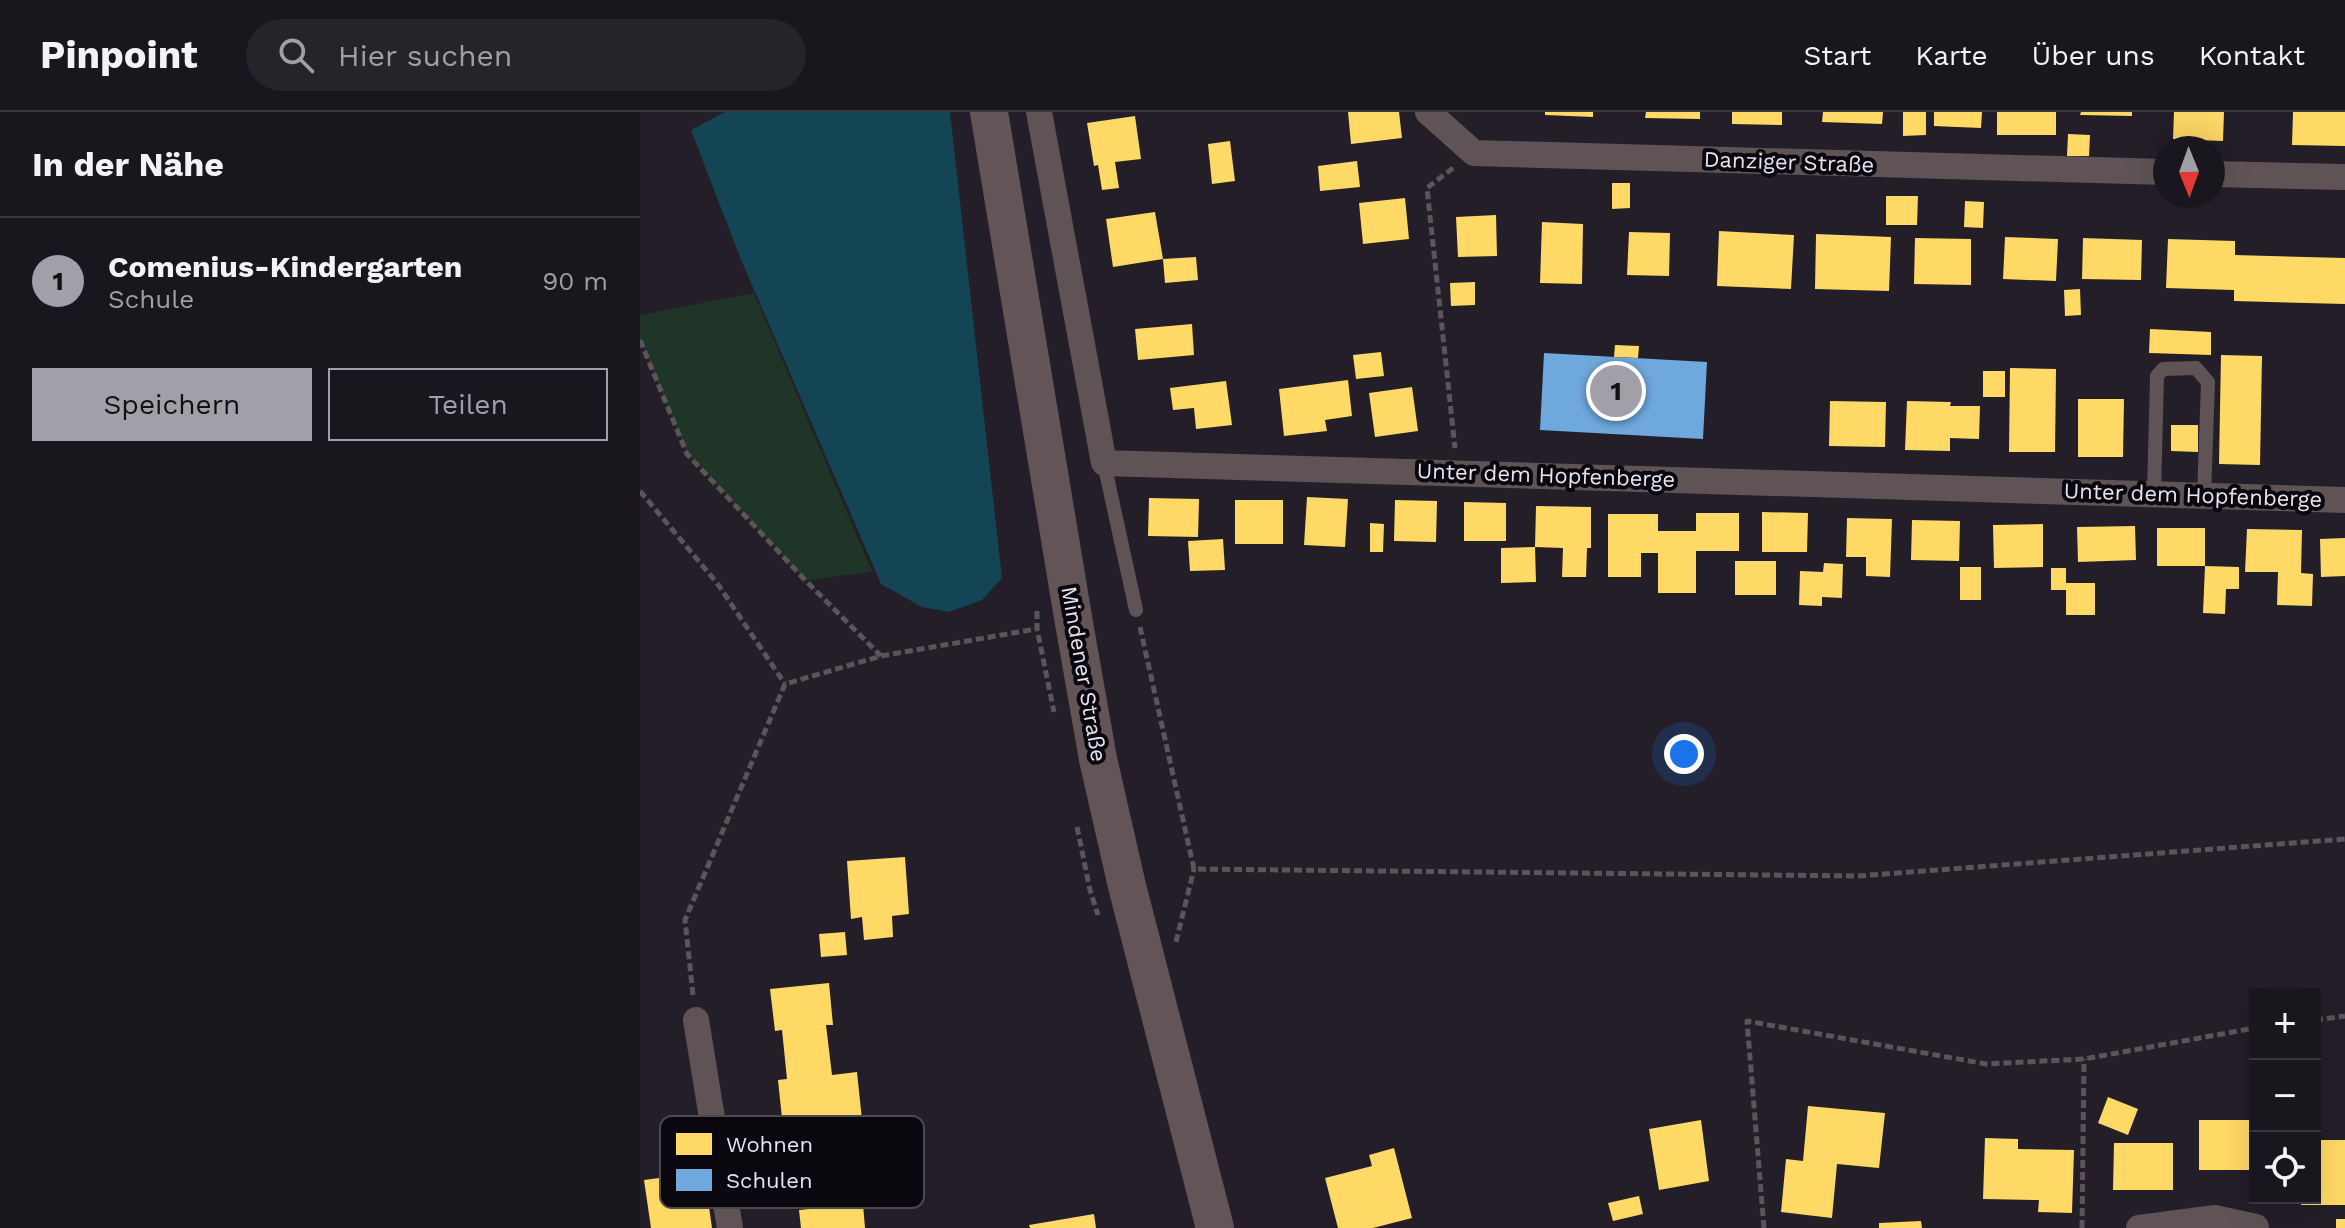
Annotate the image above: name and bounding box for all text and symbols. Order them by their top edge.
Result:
search box [246,19,806,91]
text: Pinpoint [40,33,198,77]
icon: search [274,33,318,77]
text: Hier suchen [338,38,512,73]
text: Start [1803,39,1871,72]
text: Karte [1915,39,1988,72]
text: Über uns [2032,39,2155,72]
text: Kontakt [2199,39,2305,72]
north arrow [2153,136,2225,208]
text: In der Nähe [32,144,224,184]
street label: Danziger Straße [1703,147,1875,177]
text: Comenius-Kindergarten [108,249,462,284]
text: 1 [52,266,64,296]
text: 90 m [542,266,608,296]
text: Schule [108,284,194,314]
pin: 1 [1590,361,1642,421]
button: Speichern [32,368,312,441]
button: Teilen [328,368,608,441]
street label: Unter dem Hopfenberge [1416,458,1676,492]
street label: Unter dem Hopfenberge [2063,478,2323,512]
street label: Mindener Straße [1056,584,1112,764]
your location [1664,734,1704,774]
map controls [2249,988,2321,1204]
button: + [2249,988,2321,1060]
button: − [2249,1060,2321,1132]
legend [660,1116,924,1208]
text: Wohnen [726,1132,813,1157]
button: locate [2249,1132,2321,1204]
text: Schulen [726,1168,813,1193]

